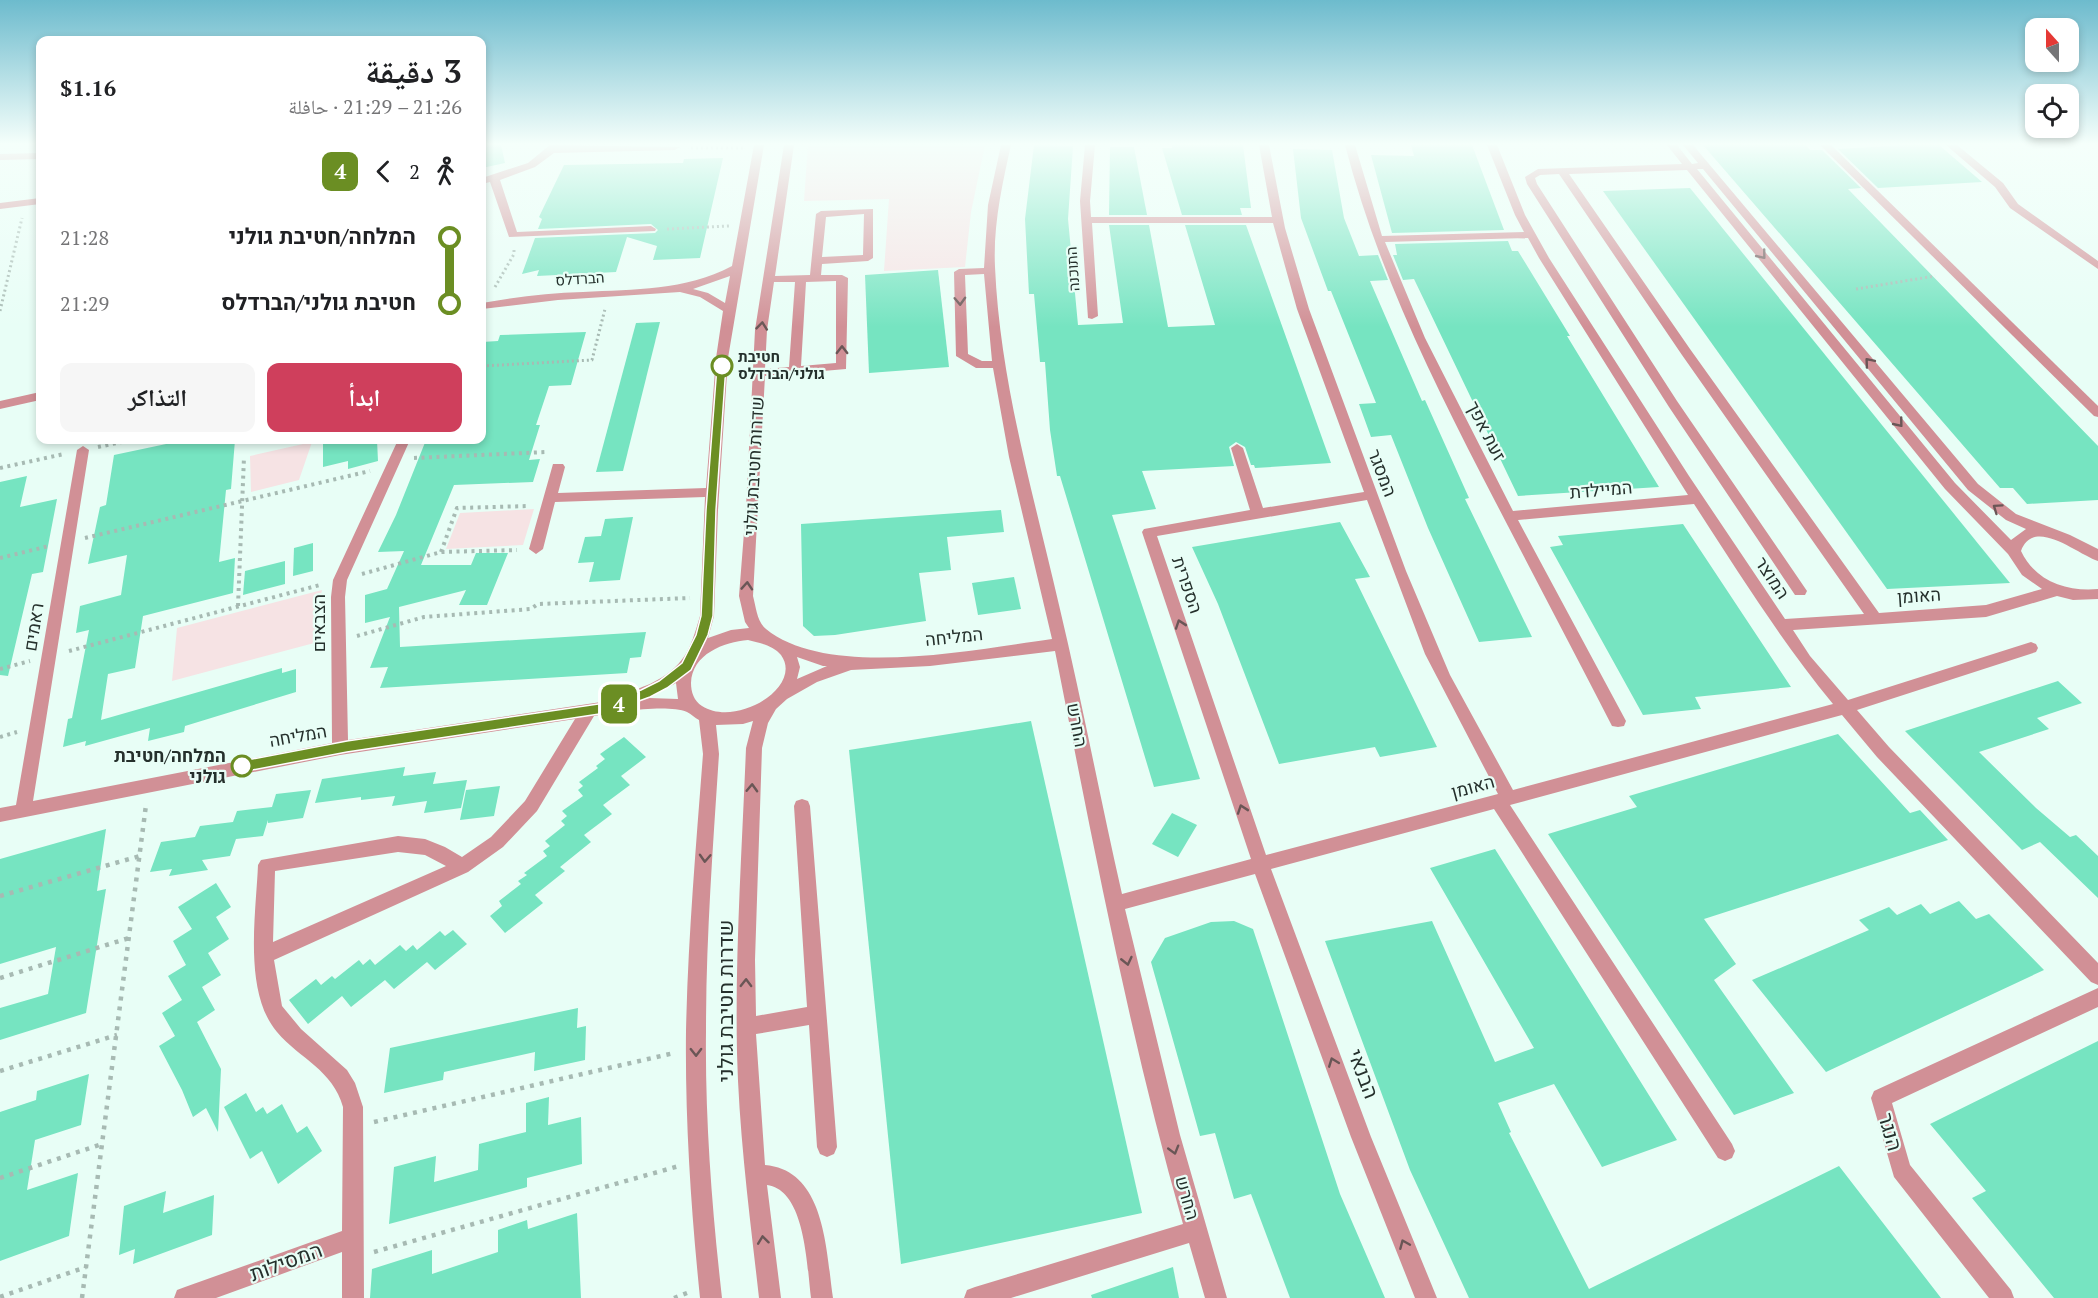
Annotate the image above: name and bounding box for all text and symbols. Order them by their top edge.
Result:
north arrow [2025,18,2079,72]
map controls [2025,18,2079,138]
text: 3 دقيقة [365,49,462,92]
text: $1.16 [60,73,116,102]
button: locate [2025,84,2079,138]
text: 21:26 – 21:29 · حافلة [288,93,462,120]
icon: back [367,155,400,188]
icon: walk [429,155,462,188]
text: 4 [334,157,346,185]
text: 2 [409,158,420,185]
text: המלחה/חטיבת גולני [229,221,416,250]
text: 21:28 [60,224,109,251]
street label: התוכנה [1060,246,1084,292]
one-way arrow [1755,249,1766,260]
street label: הברדלס [555,266,605,290]
text: חטיבת גולני/הברדלס [221,287,416,316]
text: 21:29 [60,290,109,317]
one-way arrow [954,296,967,305]
one-way arrow [755,321,768,330]
one-way arrow [836,345,848,354]
place label: חטיבת גולני/הברדלס [738,346,825,383]
marker: חטיבת גולני/הברדלס [711,355,733,377]
one-way arrow [1865,358,1876,369]
button: التذاكر [60,363,255,432]
button: ابدأ [267,363,462,432]
street label: שדרות חטיבת גולני [737,396,769,536]
street label: זעת אפך [1462,397,1512,465]
one-way arrow [1891,416,1902,427]
street label: המסגר [1363,445,1403,500]
street label: המיילדת [1569,474,1633,504]
one-way arrow [1993,504,2004,515]
street label: המוצר [1750,552,1796,603]
street label: הספרית [1167,553,1209,616]
street label: האומן [1896,581,1942,609]
one-way arrow [740,582,753,591]
street label: הצבאים [306,594,330,652]
street label: ראמים [17,601,49,653]
one-way arrow [1174,619,1187,630]
street label: המליחה [924,621,984,651]
line badge: 4 [600,684,638,724]
text: 4 [613,690,625,718]
street label: החרש [1062,701,1094,749]
street label: המליחה [267,718,329,752]
place label: המלחה/חטיבת גולני [114,743,226,788]
marker: המלחה/חטיבת גולני [231,755,253,777]
street label: האומן [1448,769,1497,803]
one-way arrow [746,783,759,792]
one-way arrow [1237,804,1249,815]
one-way arrow [698,853,711,862]
street label: שדרות חטיבת גולני [711,920,739,1082]
one-way arrow [1119,956,1132,966]
one-way arrow [740,978,752,987]
street label: הבנאי [1342,1045,1386,1102]
one-way arrow [690,1048,702,1057]
one-way arrow [1328,1057,1340,1068]
street label: הנגר [1872,1109,1910,1154]
one-way arrow [1167,1144,1179,1155]
street label: החרש [1170,1173,1206,1222]
street label: המסילות [245,1235,326,1287]
one-way arrow [757,1235,769,1245]
one-way arrow [1399,1239,1411,1250]

